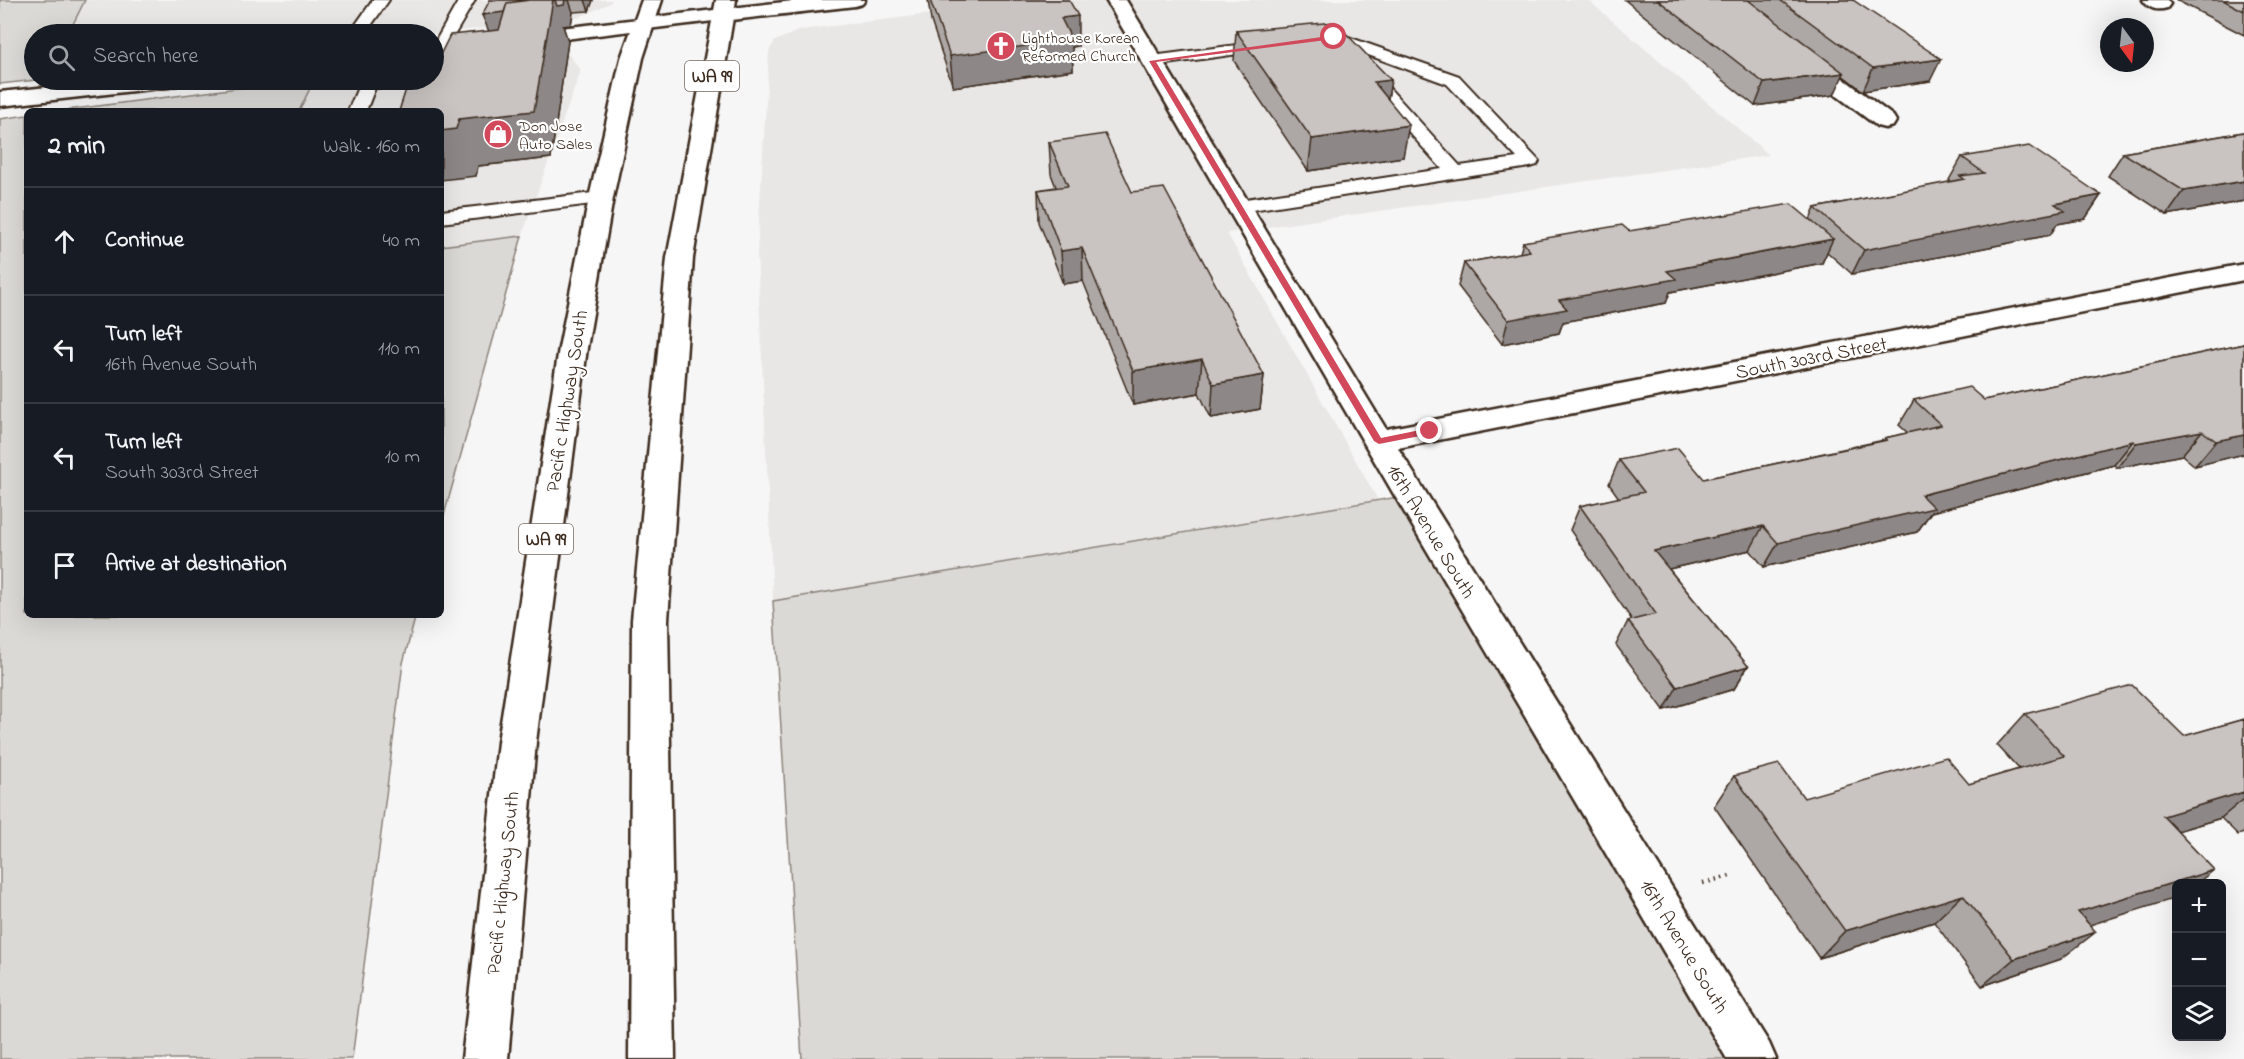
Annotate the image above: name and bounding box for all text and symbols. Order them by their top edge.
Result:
north arrow [2100,18,2154,72]
route start [1320,23,1346,49]
search box [24,24,444,90]
place label: Lighthouse Korean Reformed Church [1022,27,1140,69]
church icon: Lighthouse Korean Reformed Church [985,30,1017,62]
icon: search [45,41,78,74]
text: Search here [93,41,198,73]
road number: WA 99 [685,61,739,91]
place label: Don Jose Auto Sales [518,115,593,157]
shop icon: Don Jose Auto Sales [482,118,514,150]
text: 2 min [48,128,105,166]
text: Walk · 160 m [323,133,420,162]
icon: ahead [48,225,81,258]
text: Continue [105,225,184,257]
text: 40 m [383,227,420,256]
street label: Pacific Highway South [540,308,598,495]
text: Turn left [105,319,182,351]
street label: South 303rd Street [1733,330,1890,388]
icon: left [48,333,81,366]
text: 110 m [378,335,420,364]
text: 16th Avenue South [105,351,257,380]
route end [1416,417,1442,443]
text: Turn left [105,427,182,459]
icon: left [48,441,81,474]
text: 10 m [384,443,420,472]
text: South 303rd Street [105,459,259,488]
street label: 16th Avenue South [1378,460,1481,605]
road number: WA 99 [519,524,573,554]
icon: arrive [48,549,81,582]
text: Arrive at destination [105,549,287,581]
street label: Pacific Highway South [480,790,530,976]
street label: 16th Avenue South [1631,875,1734,1020]
map controls [2172,879,2226,1041]
button: + [2172,879,2226,933]
button: − [2172,933,2226,987]
button: layers [2172,987,2226,1041]

